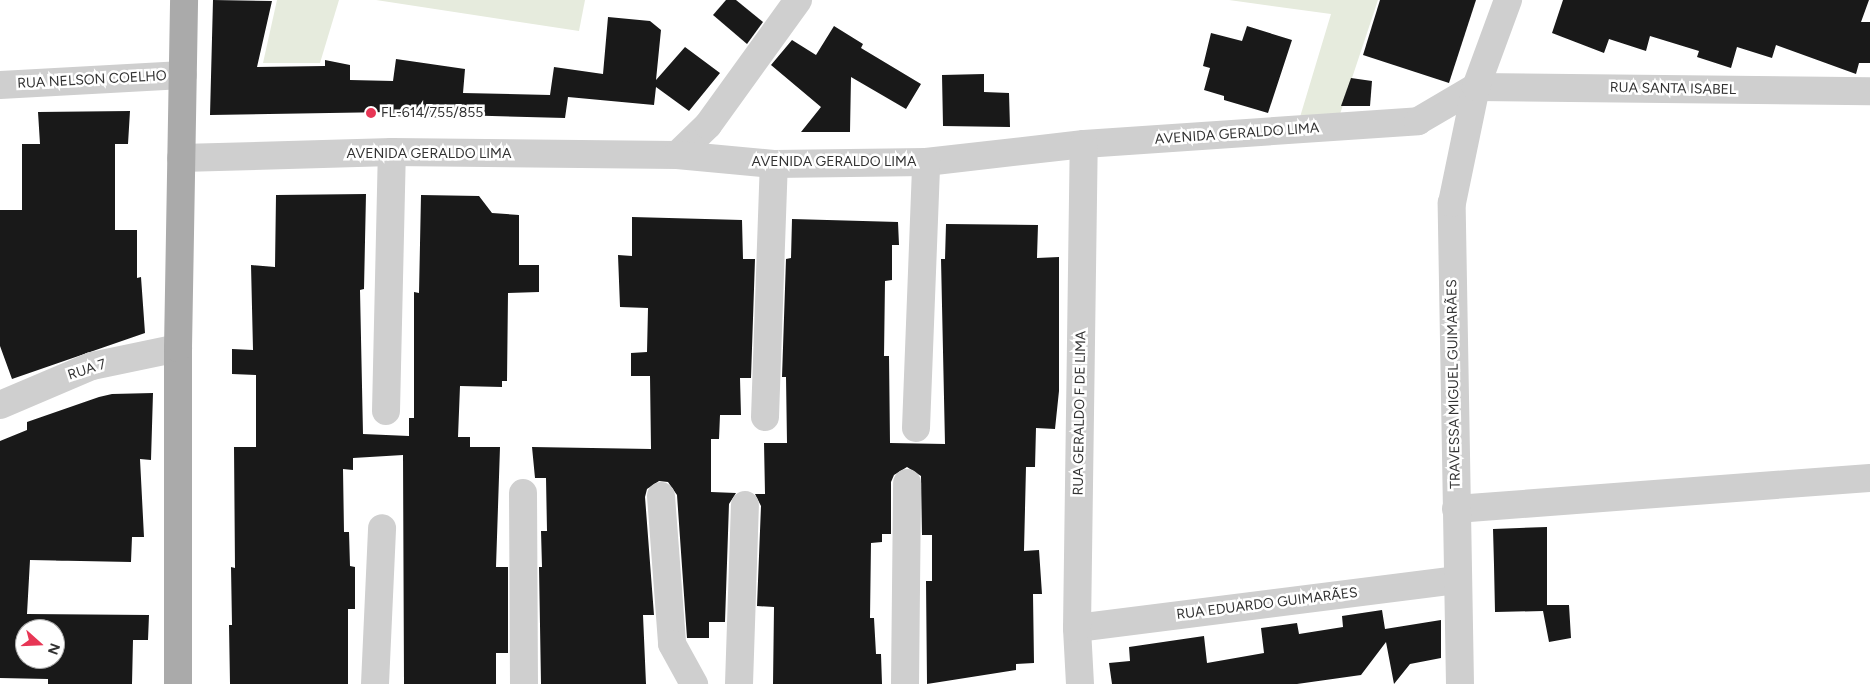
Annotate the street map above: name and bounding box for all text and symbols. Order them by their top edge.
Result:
street label: RUA NELSON COELHO [17,68,167,92]
street label: RUA SANTA ISABEL [1610,79,1736,99]
place label: FL-614/755/855 [381,105,483,121]
marker: FL-614/755/855 [365,107,377,119]
street label: AVENIDA GERALDO LIMA [1154,120,1320,148]
street label: AVENIDA GERALDO LIMA [347,146,511,162]
street label: AVENIDA GERALDO LIMA [752,154,916,170]
street label: TRAVESSA MIGUEL GUIMARÃES [1444,279,1464,489]
street label: RUA GERALDO F DE LIMA [1070,330,1090,496]
street label: RUA 7 [66,356,108,384]
street label: RUA EDUARDO GUIMARÃES [1175,585,1359,623]
north arrow [15,619,65,669]
text: N [44,641,63,657]

